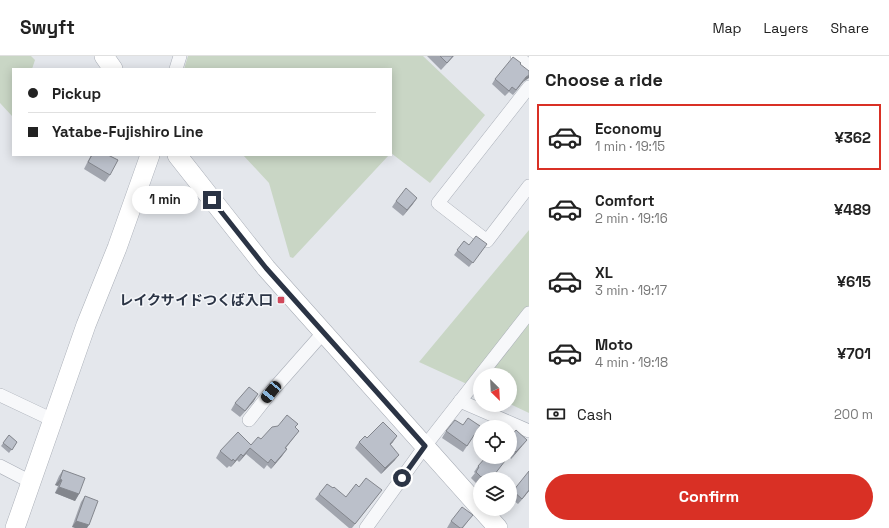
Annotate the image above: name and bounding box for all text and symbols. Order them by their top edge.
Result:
text: Swyft [20,15,75,40]
text: Map [712,19,742,37]
text: Layers [764,19,808,37]
text: Share [830,19,869,37]
text: Choose a ride [545,68,663,91]
text: Pickup [52,84,101,103]
icon: car [547,119,583,155]
text: Economy [595,119,662,138]
text: Yatabe-Fujishiro Line [52,122,203,141]
text: ¥362 [834,128,871,147]
text: 1 min · 19:15 [595,138,665,155]
callout: 1 min [132,186,198,214]
text: 1 min [149,191,181,208]
route end [203,191,221,209]
icon: car [547,191,583,227]
text: Comfort [595,191,655,210]
text: ¥489 [834,200,871,219]
text: 2 min · 19:16 [595,210,668,227]
icon: car [547,263,583,299]
text: XL [595,263,613,282]
text: ¥615 [837,272,871,291]
text: 3 min · 19:17 [595,282,667,299]
place label: レイクサイドつくば入口 [119,291,273,309]
marker: レイクサイドつくば入口 [276,295,286,305]
icon: car [547,335,583,371]
text: Moto [595,335,633,354]
text: ¥701 [837,344,871,363]
text: 4 min · 19:18 [595,354,668,371]
north arrow [473,368,517,412]
map controls [473,368,517,516]
car [259,379,283,405]
icon: cash [545,403,567,425]
text: Cash [577,405,612,424]
text: 200 m [834,406,873,423]
button: locate [473,420,517,464]
route start [393,469,411,487]
button: layers [473,472,517,516]
button: Confirm [545,474,873,520]

